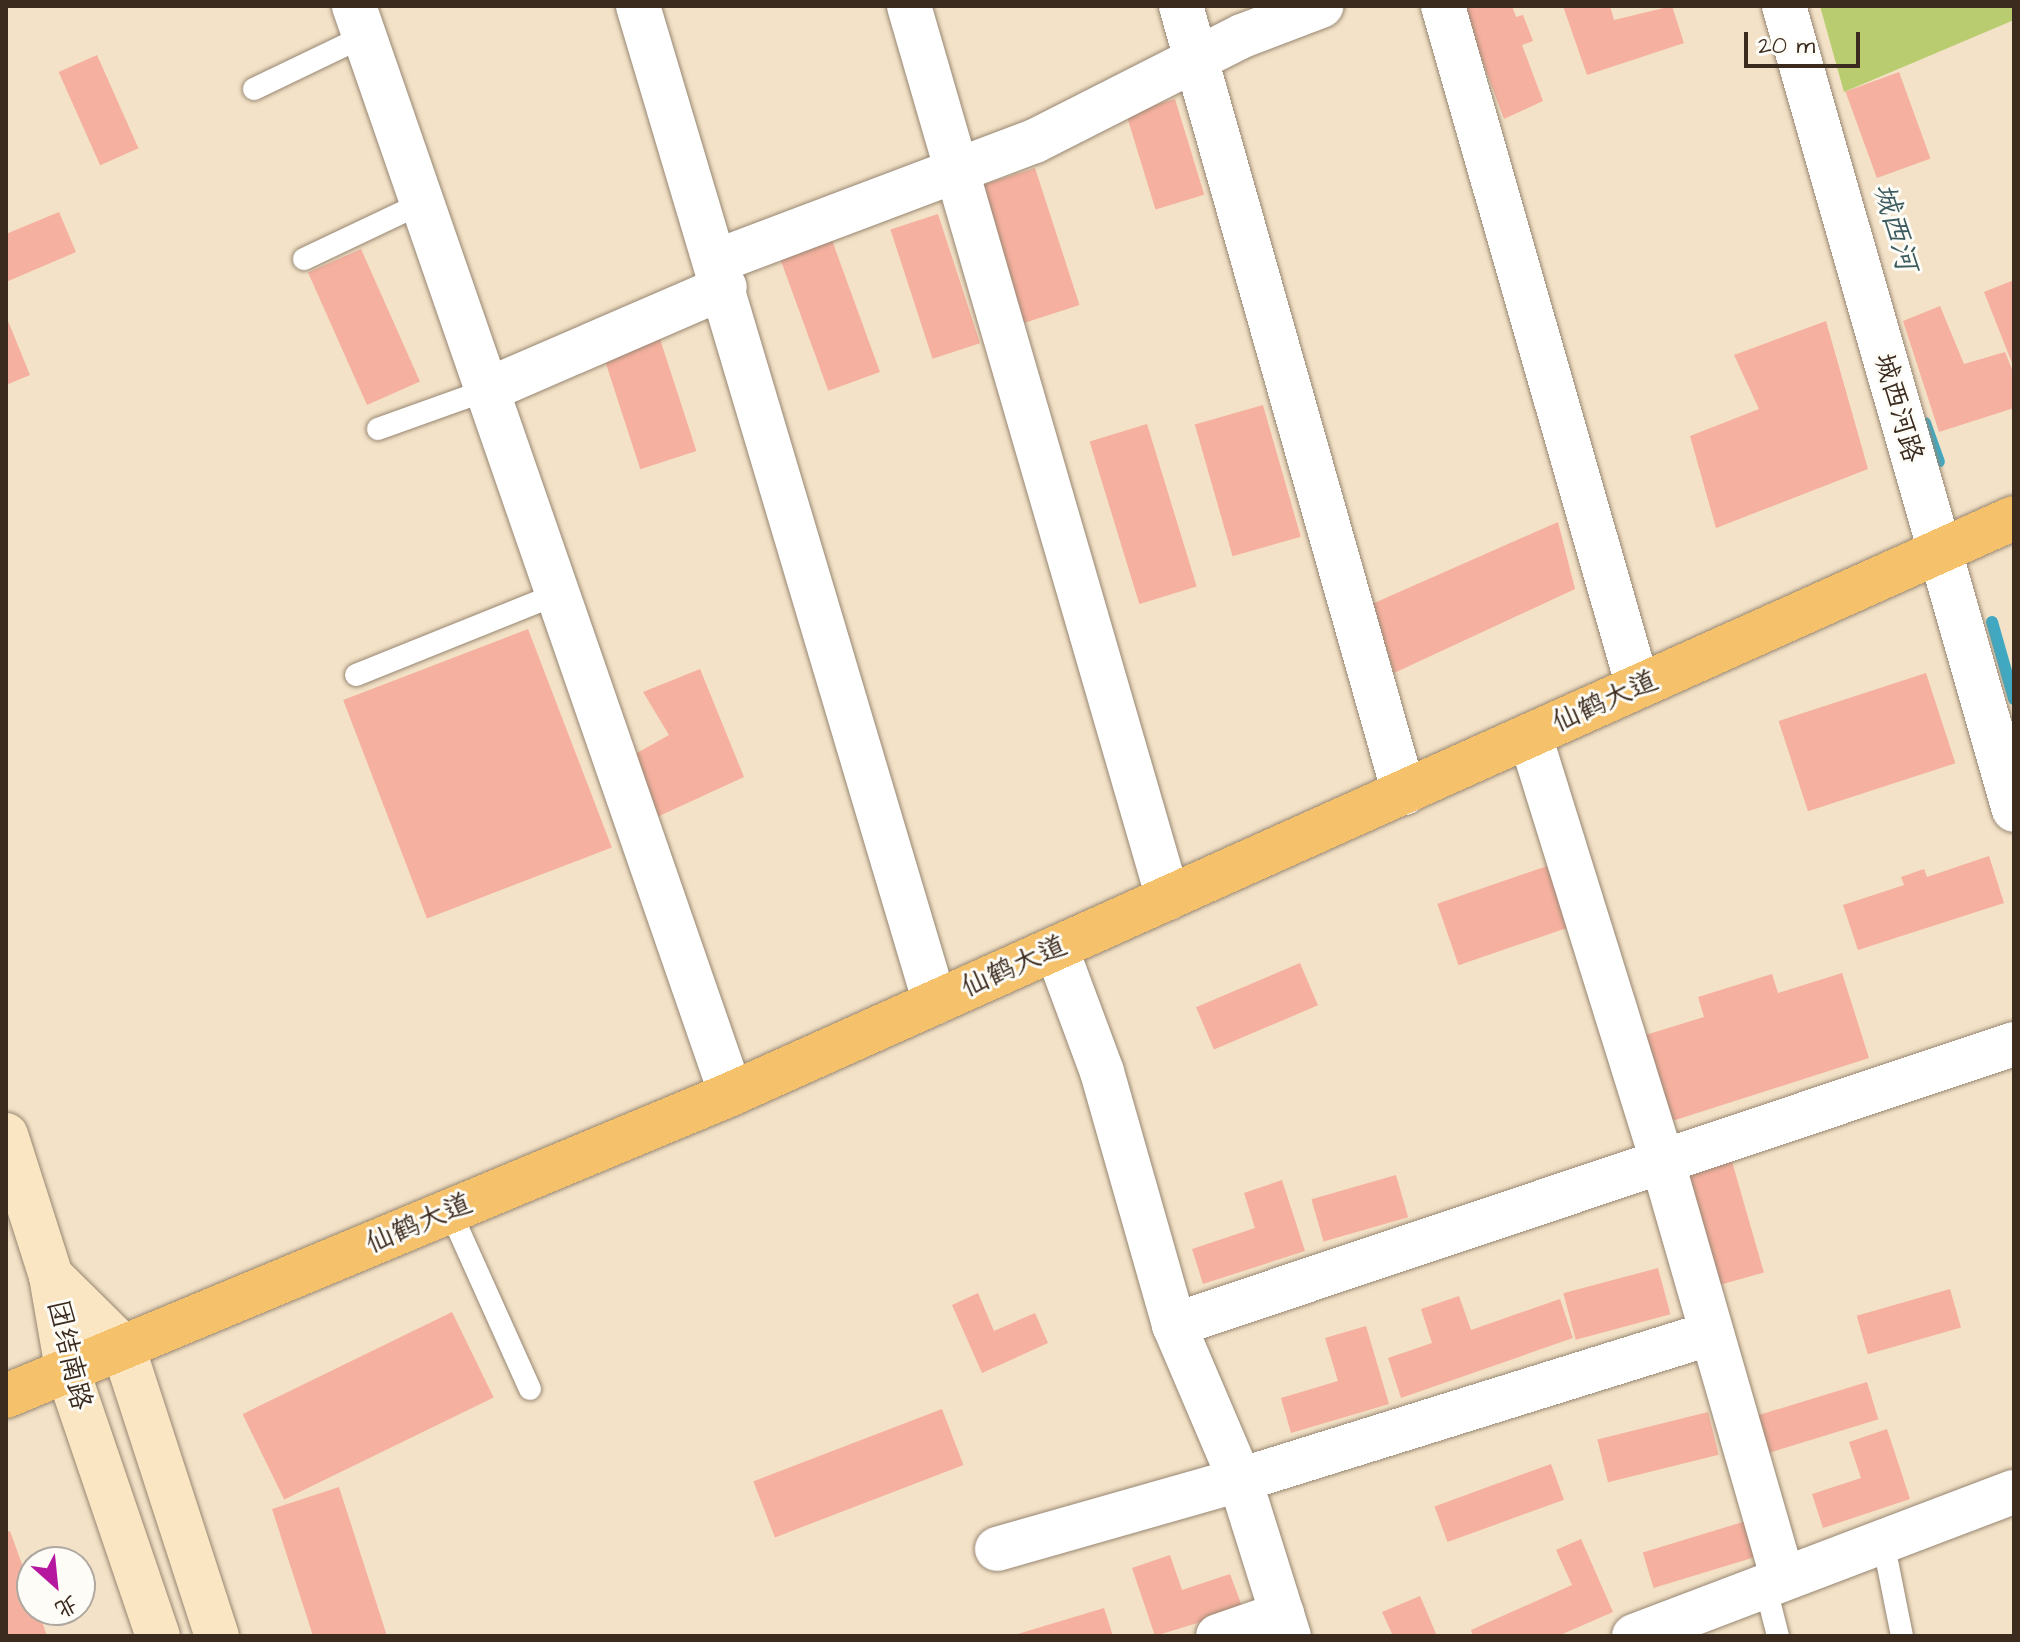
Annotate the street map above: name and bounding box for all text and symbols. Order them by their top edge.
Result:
scale bar [1748,16,1864,66]
text: 20 m [1758,29,1815,63]
water label: 城西河 [1865,179,1925,275]
street label: 城西河路 [1866,350,1930,466]
street label: 仙鹤大道 [1547,664,1663,740]
street label: 仙鹤大道 [956,929,1072,1005]
street label: 仙鹤大道 [361,1187,477,1261]
street label: 团结南路 [40,1297,98,1413]
north arrow [16,1546,96,1626]
text: 北 [49,1587,83,1625]

